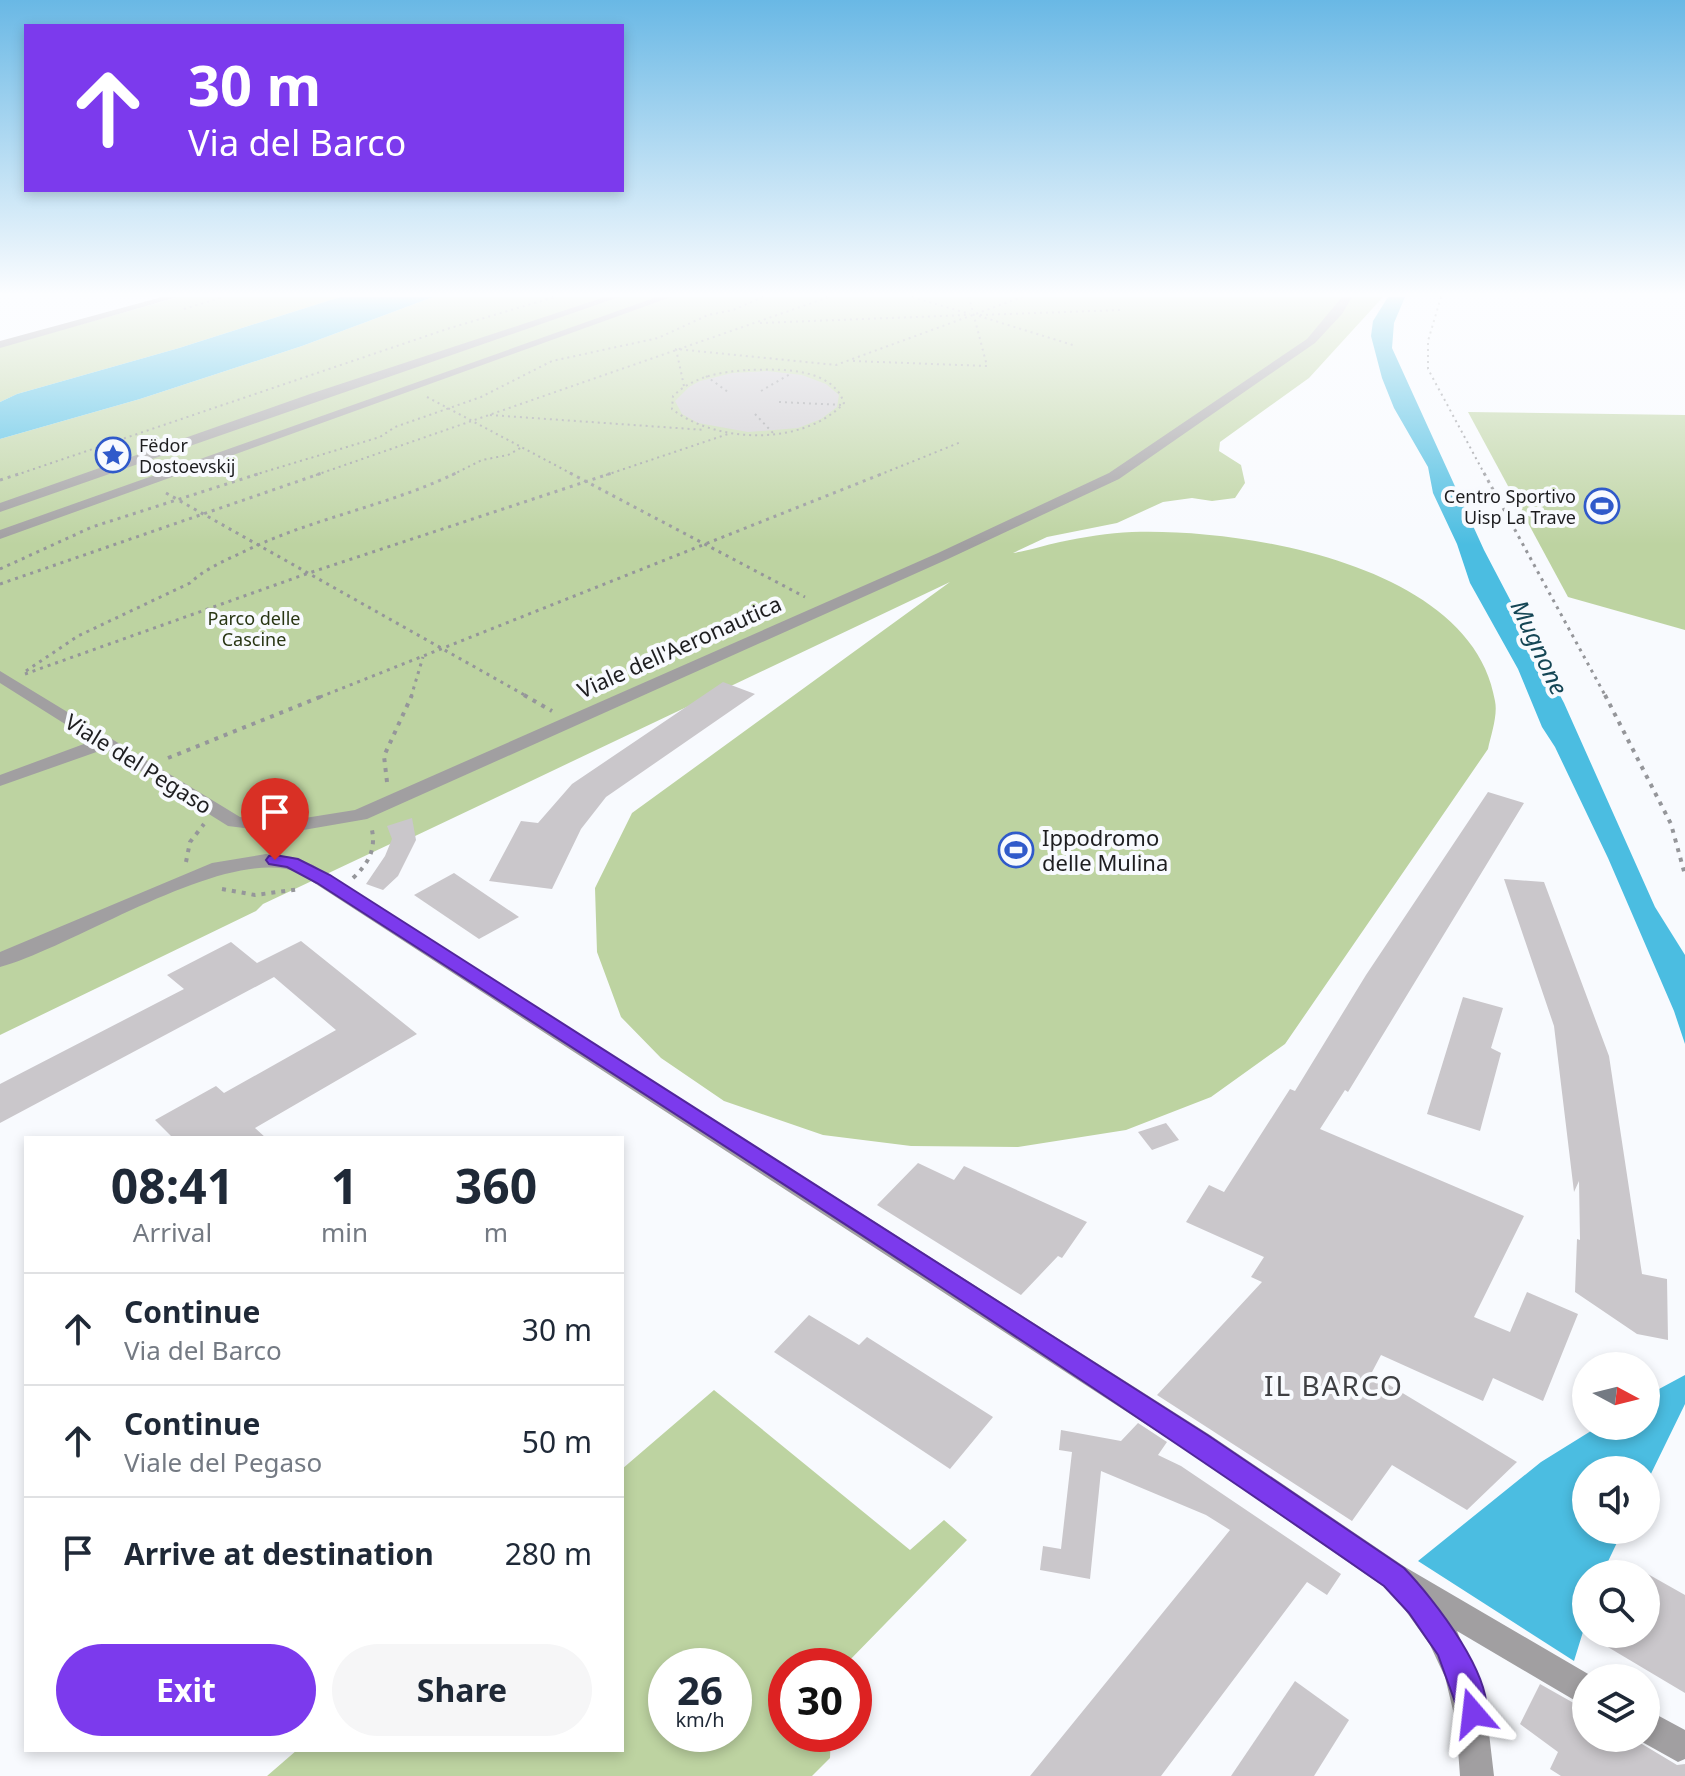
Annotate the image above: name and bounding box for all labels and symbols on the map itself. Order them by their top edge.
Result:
place label: Fëdor Dostoevskij [139,433,236,478]
place icon: Fëdor Dostoevskij [94,436,132,474]
place label: Centro Sportivo Uisp La Trave [1444,484,1576,529]
sports icon: Centro Sportivo Uisp La Trave [1583,487,1621,525]
street label: Viale dell'Aeronautica [572,588,786,704]
water label: Mugnone [1504,594,1576,700]
park label: Parco delle Cascine [208,606,300,651]
street label: Viale del Pegaso [60,706,218,820]
pin [241,778,309,860]
place label: Ippodromo delle Mulina [1042,822,1168,877]
sports icon: Ippodromo delle Mulina [997,831,1035,869]
north arrow [1572,1352,1660,1440]
district label: IL BARCO [1264,1366,1404,1404]
speed limit sign: 30 [768,1648,872,1752]
position arrow [1431,1671,1515,1755]

